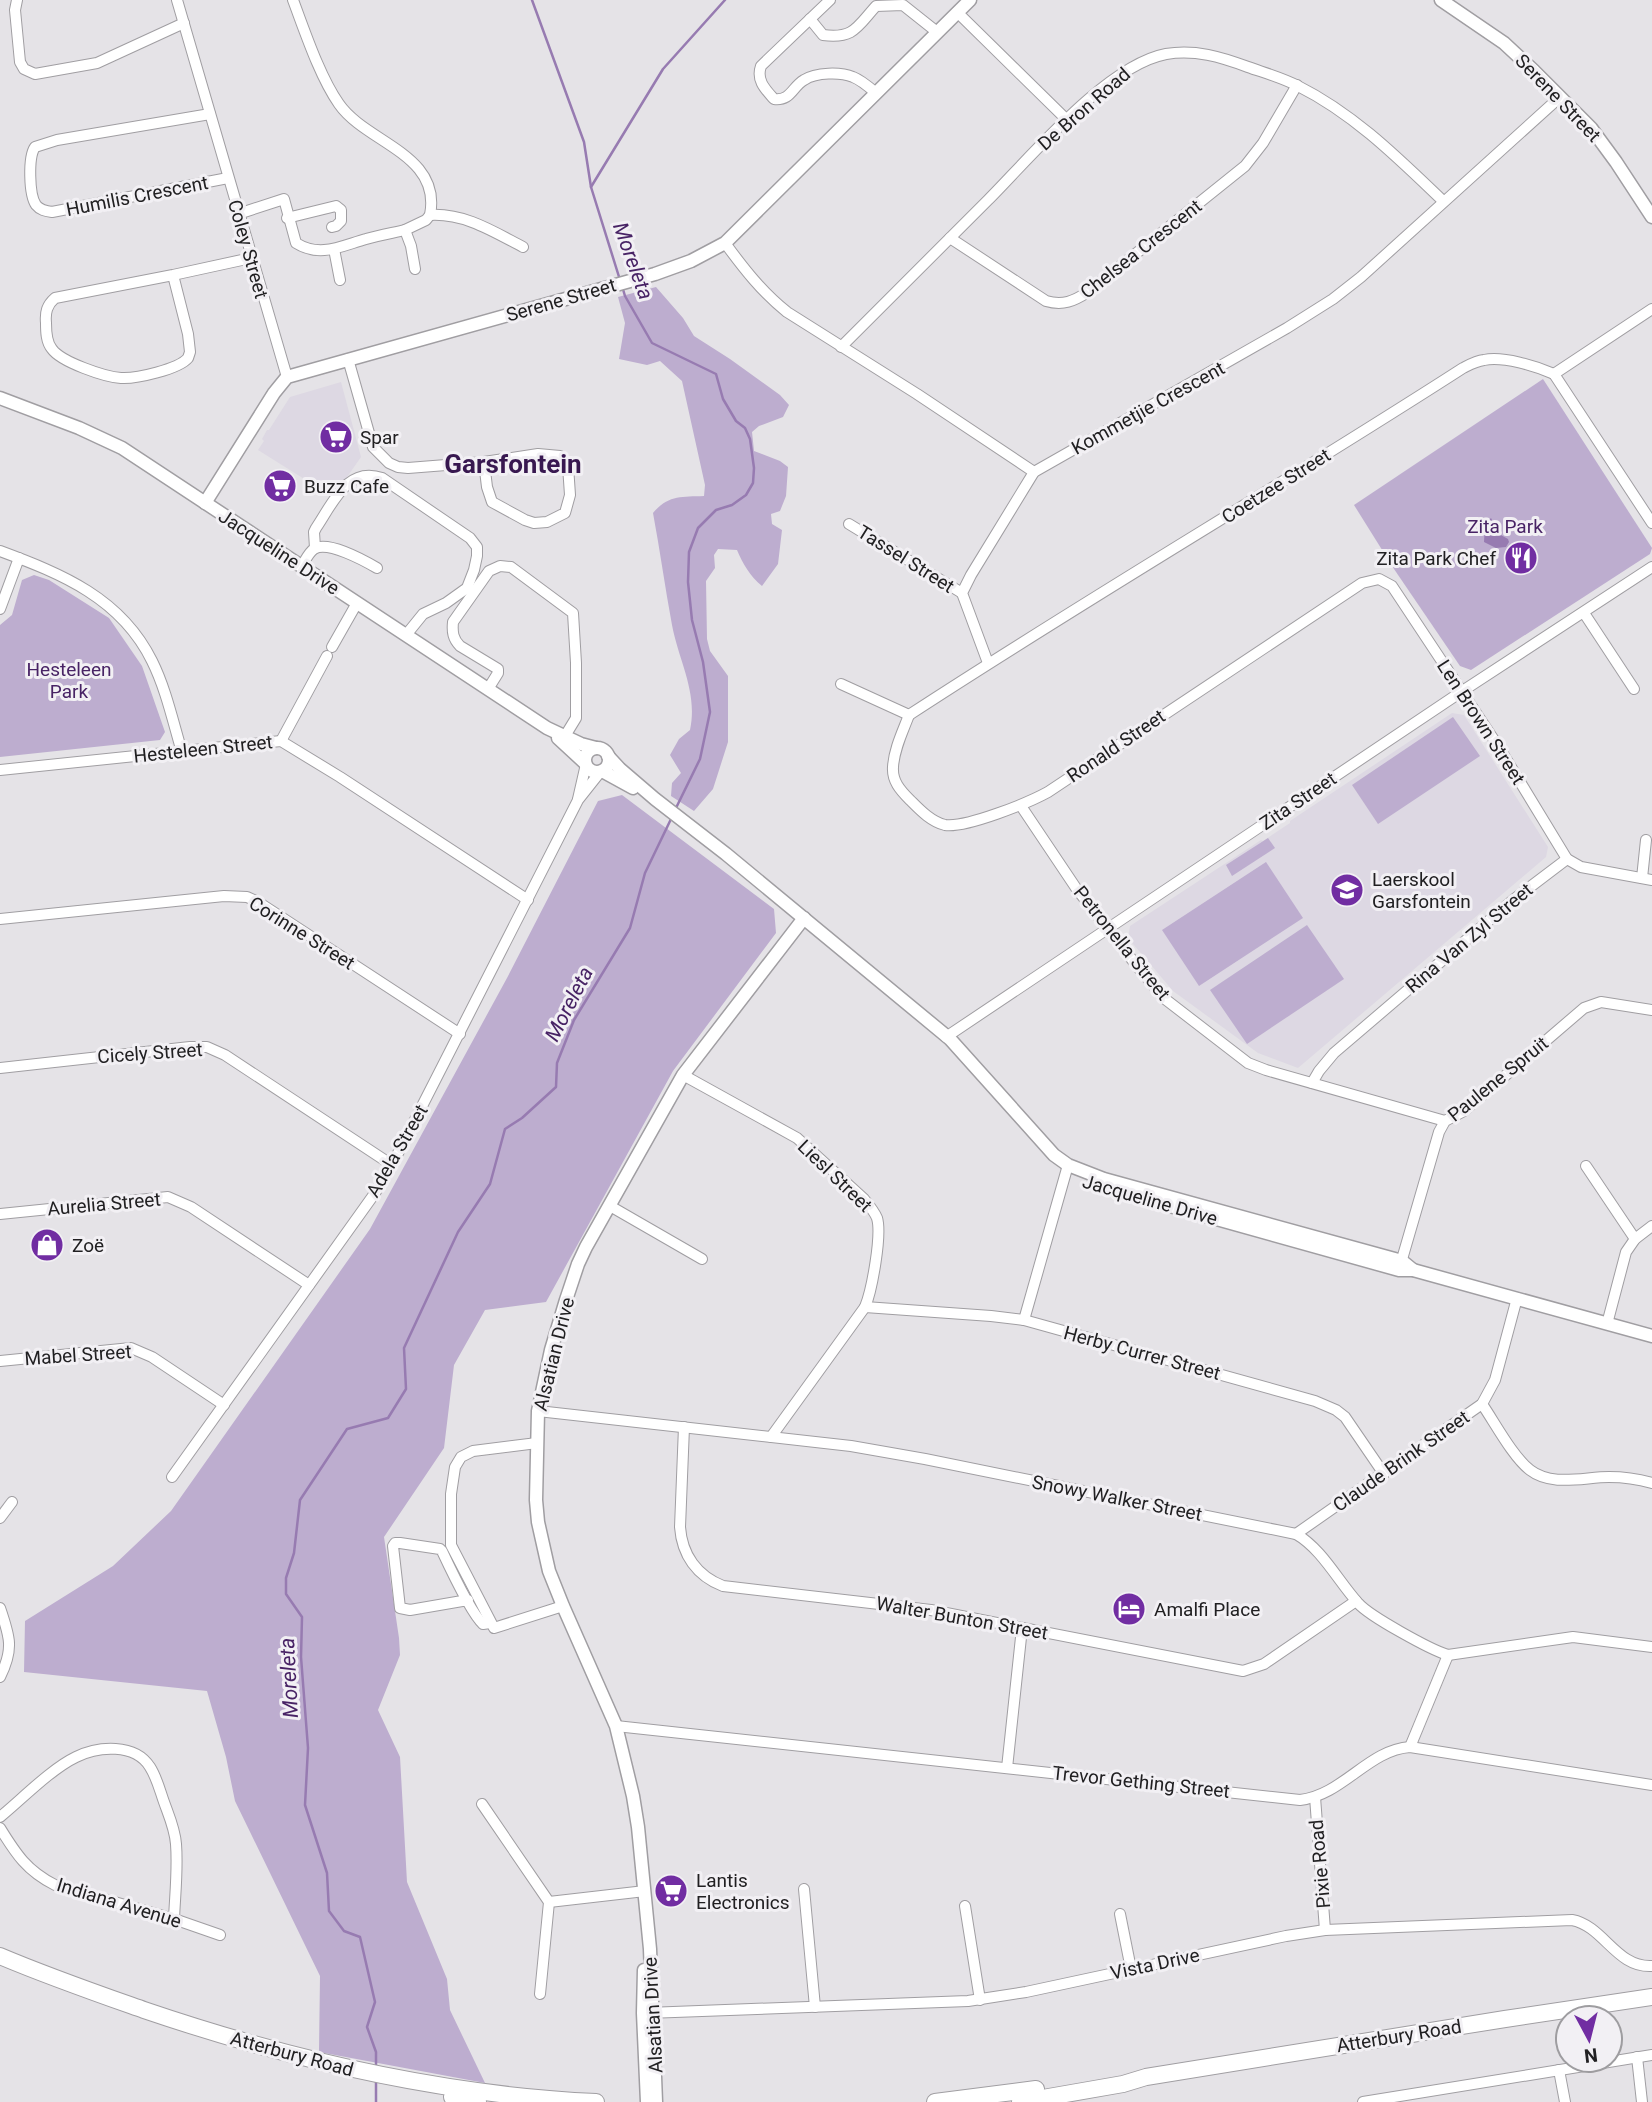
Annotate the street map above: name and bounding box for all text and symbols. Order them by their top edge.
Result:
street label: Serene Street [1510,49,1606,147]
street label: De Bron Road [1033,63,1135,155]
street label: Humilis Crescent [64,171,210,221]
street label: Chelsea Crescent [1076,194,1206,304]
street label: Coley Street [223,197,273,301]
water label: Moreleta [608,219,658,303]
street label: Serene Street [503,273,619,327]
street label: Kommetjie Crescent [1068,356,1228,460]
supermarket icon: Spar [317,418,355,456]
place label: Spar [360,426,399,449]
street label: Coetzee Street [1217,443,1335,529]
district label: Garsfontein [444,449,582,479]
supermarket icon: Buzz Cafe [261,467,299,505]
place label: Buzz Cafe [304,475,389,498]
street label: Jacqueline Drive [214,504,344,600]
park label: Zita Park [1467,515,1543,538]
street label: Tassel Street [853,520,959,598]
restaurant icon: Zita Park Chef [1502,539,1540,577]
place label: Zita Park Chef [1376,547,1496,570]
street label: Len Brown Street [1432,655,1530,789]
park label: Hesteleen Park [27,658,112,703]
street label: Ronald Street [1063,705,1169,787]
street label: Hesteleen Street [132,730,274,768]
street label: Zita Street [1255,767,1341,835]
place label: Laerskool Garsfontein [1372,868,1471,913]
school or university icon: Laerskool Garsfontein [1328,871,1366,909]
street label: Rina Van Zyl Street [1401,878,1537,998]
street label: Petronella Street [1069,881,1175,1005]
street label: Corinne Street [245,891,359,975]
water label: Moreleta [540,963,598,1045]
street label: Paulene Spruit [1443,1032,1553,1126]
street label: Cicely Street [97,1038,203,1068]
street label: Adela Street [361,1101,433,1201]
street label: Liesl Street [793,1135,877,1217]
street label: Jacqueline Drive [1080,1170,1220,1230]
street label: Aurelia Street [46,1188,162,1220]
shop icon: Zoë [28,1226,66,1264]
place label: Zoë [72,1234,104,1257]
street label: Alsatian Drive [529,1295,579,1413]
street label: Herby Currer Street [1061,1321,1223,1385]
street label: Mabel Street [24,1340,132,1370]
street label: Claude Brink Street [1328,1405,1474,1517]
street label: Snowy Walker Street [1030,1470,1204,1526]
hotel icon: Amalfi Place [1110,1590,1148,1628]
street label: Walter Bunton Street [874,1592,1050,1644]
place label: Amalfi Place [1154,1598,1260,1621]
water label: Moreleta [275,1637,303,1719]
street label: Trevor Gething Street [1051,1761,1231,1803]
street label: Pixie Road [1305,1819,1335,1909]
place label: Lantis Electronics [696,1869,790,1914]
supermarket icon: Lantis Electronics [652,1872,690,1910]
street label: Indiana Avenue [54,1873,184,1933]
street label: Vista Drive [1108,1943,1202,1985]
street label: Alsatian Drive [638,1956,668,2074]
north arrow [1554,2004,1624,2074]
street label: Atterbury Road [1335,2015,1463,2057]
street label: Atterbury Road [228,2027,356,2081]
text: N [1583,2043,1599,2068]

